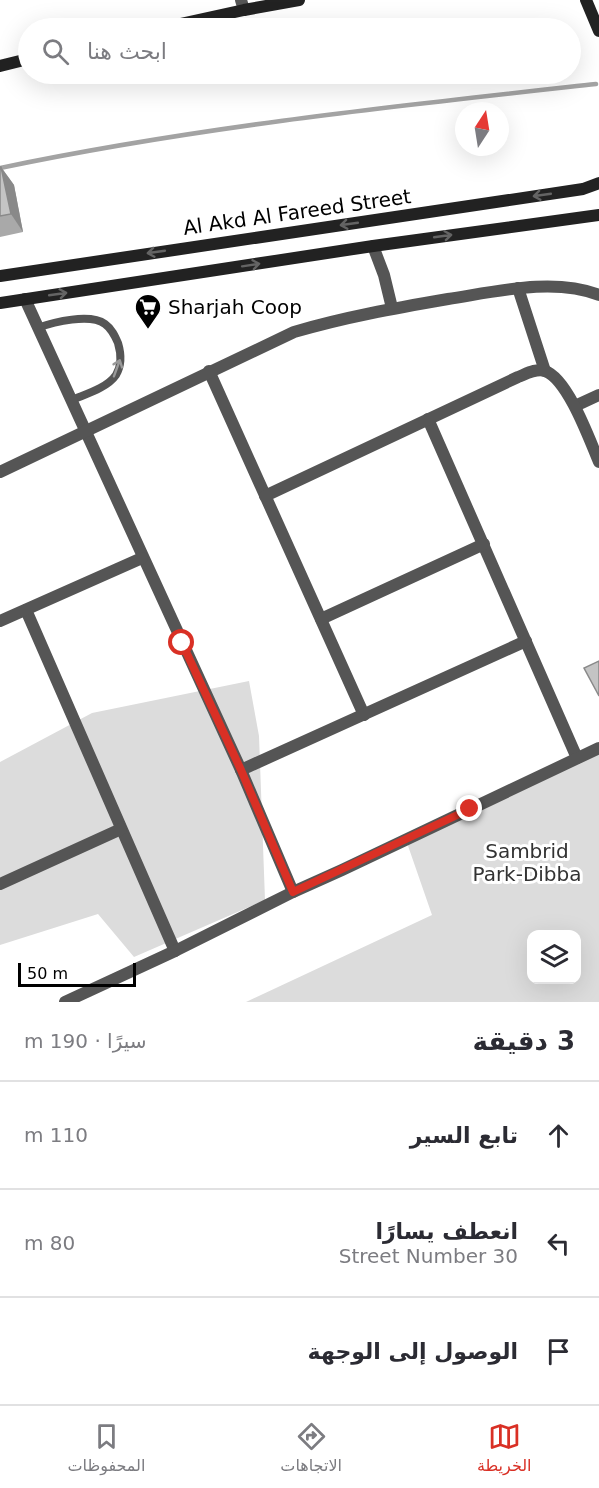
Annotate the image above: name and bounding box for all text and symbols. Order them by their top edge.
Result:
search box [18,18,581,84]
icon: search [39,35,72,68]
text: ابحث هنا [87,39,167,64]
north arrow [455,102,509,156]
street label: Al Akd Al Fareed Street [182,184,413,240]
one-way arrow [532,190,552,201]
one-way arrow [340,218,359,229]
one-way arrow [433,230,453,241]
one-way arrow [147,247,166,258]
one-way arrow [240,260,260,271]
one-way arrow [47,288,67,299]
supermarket icon: Sharjah Coop [133,292,163,330]
place label: Sharjah Coop [168,295,302,319]
one-way arrow [113,359,124,377]
route start [168,629,194,655]
route end [456,795,482,821]
park label: Sambrid Park-Dibba [472,839,582,886]
map controls [527,930,581,984]
button: layers [527,930,581,984]
scale bar [18,960,136,988]
text: 50 m [27,964,68,983]
text: 3 دقيقة [472,1026,575,1056]
text: سيرًا · 190 m [24,1029,147,1053]
icon: ahead [542,1119,575,1152]
text: 110 m [24,1123,88,1147]
text: تابع السير [410,1123,518,1148]
text: انعطف يسارًا [375,1219,518,1244]
icon: left [542,1227,575,1260]
text: 80 m [24,1231,75,1255]
text: Street Number 30 [339,1244,518,1268]
icon: arrive [542,1335,575,1368]
text: الوصول إلى الوجهة [308,1339,518,1364]
tab: المحفوظات [67,1420,145,1475]
tab: الاتجاهات [280,1420,342,1475]
tab: الخريطة [477,1420,532,1475]

